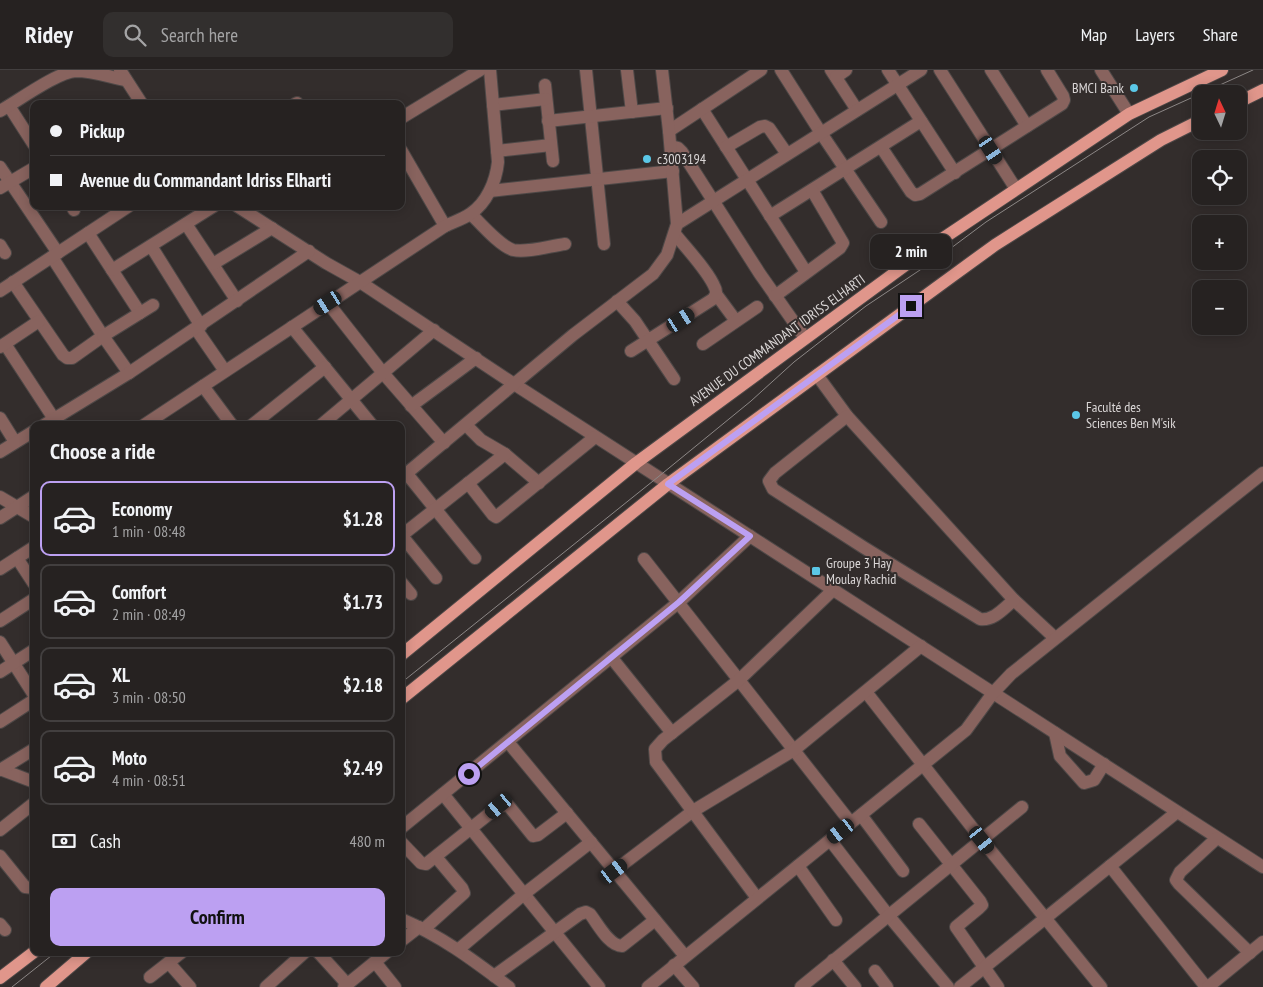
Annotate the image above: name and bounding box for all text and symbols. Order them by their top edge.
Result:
search box [103,12,453,57]
text: Ridey [25,19,73,50]
icon: search [121,21,149,49]
text: Search here [161,23,238,47]
text: Map [1081,23,1107,46]
text: Layers [1135,23,1175,46]
text: Share [1203,23,1238,46]
place label: BMCI Bank [1072,79,1125,97]
marker: BMCI Bank [1128,82,1140,94]
north arrow [1192,85,1248,140]
map controls [1192,85,1247,335]
text: Pickup [80,119,125,143]
car [976,133,1005,167]
place label: c3003194 [657,150,707,168]
button: locate [1192,150,1247,205]
marker: c3003194 [641,153,653,165]
text: Avenue du Commandant Idriss Elharti [80,168,331,192]
button: + [1192,215,1247,270]
callout: 2 min [870,234,952,268]
text: 2 min [895,241,927,261]
street label: AVENUE DU COMMANDANT IDRISS ELHARTI [686,270,868,410]
button: − [1192,280,1247,335]
car [311,289,344,317]
route end [900,295,922,317]
car [664,306,697,334]
place label: Faculté des Sciences Ben M'sik [1086,398,1176,432]
marker: Faculté des Sciences Ben M'sik [1070,409,1082,421]
text: Choose a ride [50,437,155,465]
icon: car [52,496,97,541]
text: Economy [112,497,172,521]
text: $1.28 [343,507,383,531]
text: 1 min · 08:48 [112,521,186,541]
place label: Groupe 3 Hay Moulay Rachid [826,554,896,588]
marker: Groupe 3 Hay Moulay Rachid [810,565,822,577]
icon: car [52,579,97,624]
text: Comfort [112,580,166,604]
text: $1.73 [343,590,383,614]
text: 2 min · 08:49 [112,604,186,624]
icon: car [52,662,97,707]
text: XL [112,663,130,687]
text: $2.18 [343,673,383,697]
text: 3 min · 08:50 [112,687,186,707]
icon: car [52,745,97,790]
text: Moto [112,746,147,770]
text: $2.49 [343,756,383,780]
route start [458,763,480,785]
text: 4 min · 08:51 [112,770,186,790]
car [482,791,515,821]
car [824,816,857,846]
car [966,824,997,856]
icon: cash [50,827,78,855]
text: Cash [90,829,121,853]
text: 480 m [350,831,385,851]
car [597,856,630,886]
button: Confirm [50,888,385,946]

